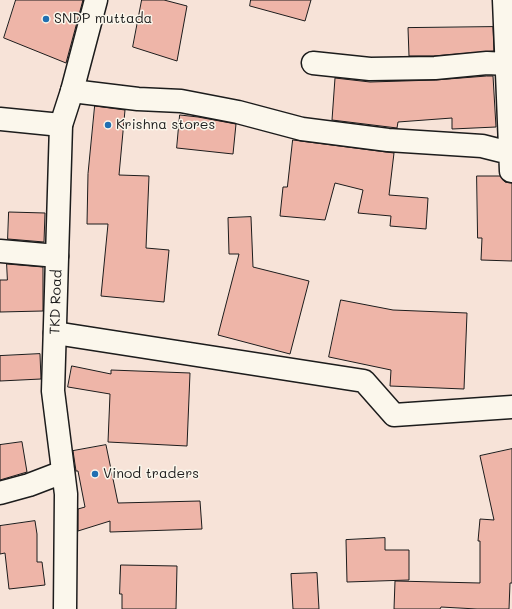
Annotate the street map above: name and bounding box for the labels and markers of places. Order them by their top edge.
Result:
place label: SNDP muttada [54,11,152,27]
marker: SNDP muttada [41,14,51,24]
place label: Krishna stores [116,117,215,133]
marker: Krishna stores [103,120,113,130]
place label: Vinod traders [103,466,199,482]
marker: Vinod traders [90,469,100,479]

